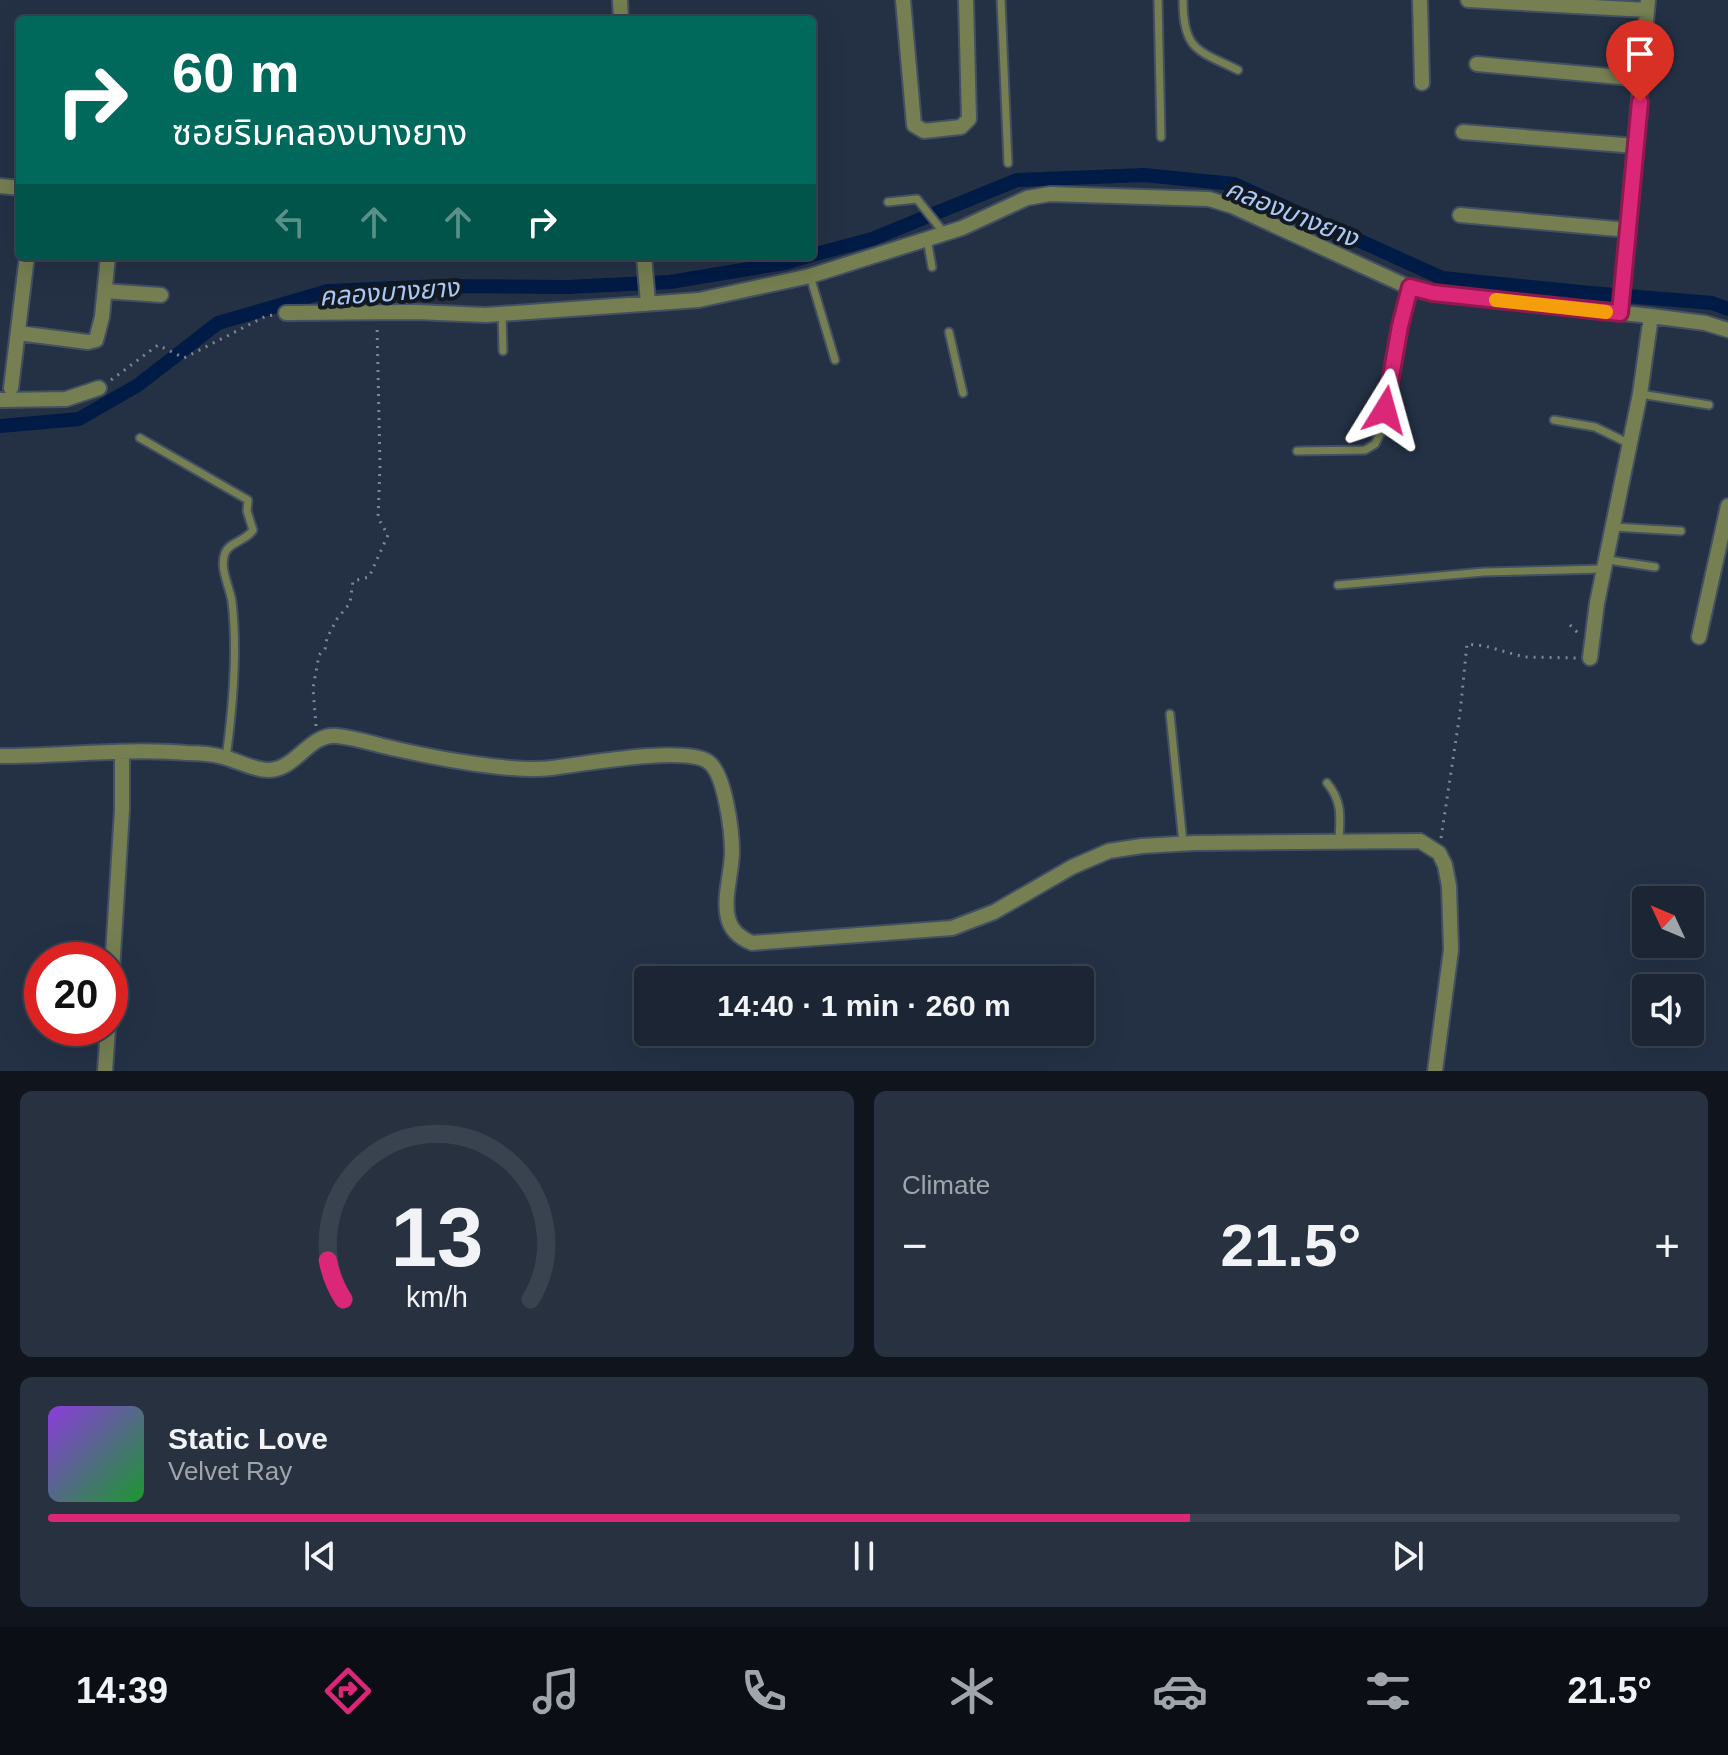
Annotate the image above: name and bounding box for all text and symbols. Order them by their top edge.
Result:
pin [1606,20,1674,102]
icon: arrive [1618,32,1662,76]
text: 60 m [172,41,300,104]
icon: right [40,48,144,152]
text: ซอยริมคลองบางยาง [172,112,467,153]
water label: คลองบางยาง [1222,173,1363,253]
icon: left [268,200,312,244]
icon: ahead [352,200,396,244]
icon: ahead [436,200,480,244]
icon: right [520,200,564,244]
water label: คลองบางยาง [318,272,461,312]
position arrow [1343,368,1427,452]
north arrow [1632,886,1704,958]
map controls [1632,886,1704,1046]
speed limit sign: 20 [24,942,128,1046]
button: sound [1632,974,1704,1046]
text: 14:40 · 1 min · 260 m [717,989,1011,1022]
text: Climate [902,1170,990,1200]
text: 13 [391,1191,483,1284]
text: 21.5° [1221,1212,1361,1279]
text: − [902,1221,928,1270]
text: + [1654,1221,1680,1270]
text: km/h [406,1281,468,1313]
text: Static Love [168,1422,328,1455]
text: Velvet Ray [168,1456,292,1486]
icon: previous [298,1534,342,1578]
icon: pause [842,1534,886,1578]
icon: next [1386,1534,1430,1578]
icon: directions [320,1663,376,1719]
icon: music [528,1663,584,1719]
icon: phone [736,1663,792,1719]
icon: climate [944,1663,1000,1719]
icon: car [1152,1663,1208,1719]
icon: filters [1360,1663,1416,1719]
text: 14:39 [76,1670,168,1711]
text: 21.5° [1567,1670,1652,1711]

